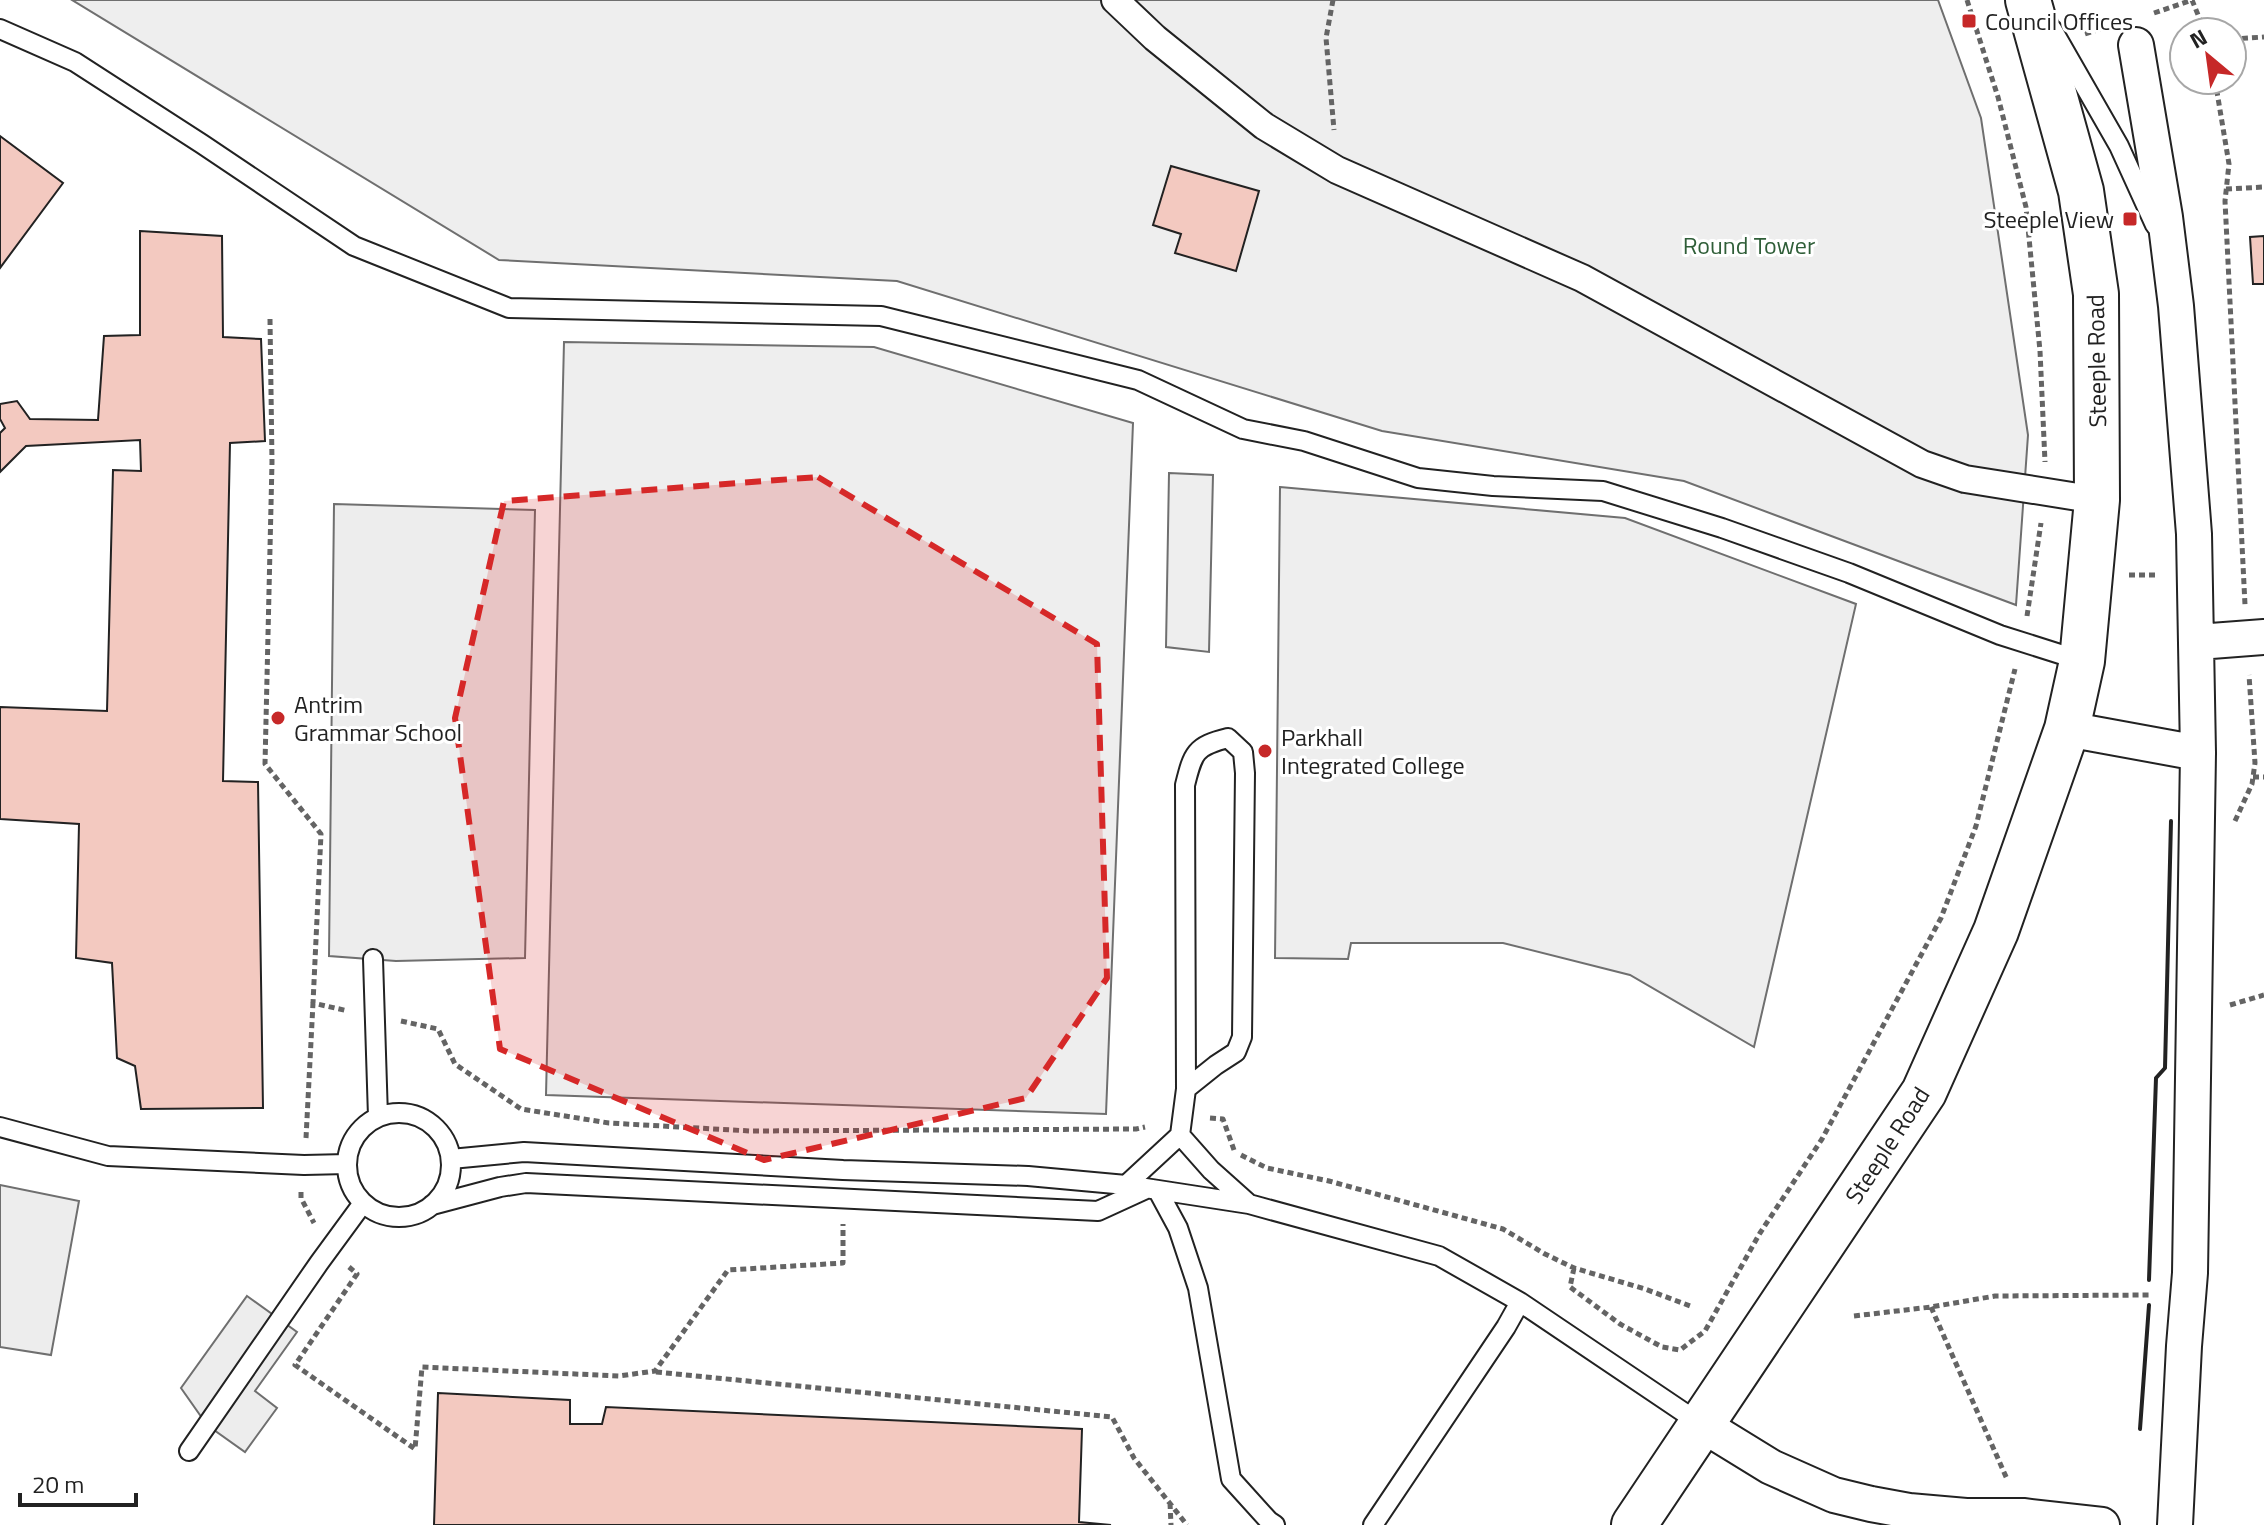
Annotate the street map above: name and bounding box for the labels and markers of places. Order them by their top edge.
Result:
place label: Council Offices [1985,3,2133,39]
marker: Council Offices [1960,12,1978,30]
place label: Steeple View [1983,201,2114,237]
marker: Steeple View [2121,210,2139,228]
place label: Antrim Grammar School [294,686,462,750]
marker: Antrim Grammar School [269,709,287,727]
place label: Parkhall Integrated College [1281,719,1465,783]
marker: Parkhall Integrated College [1256,742,1274,760]

